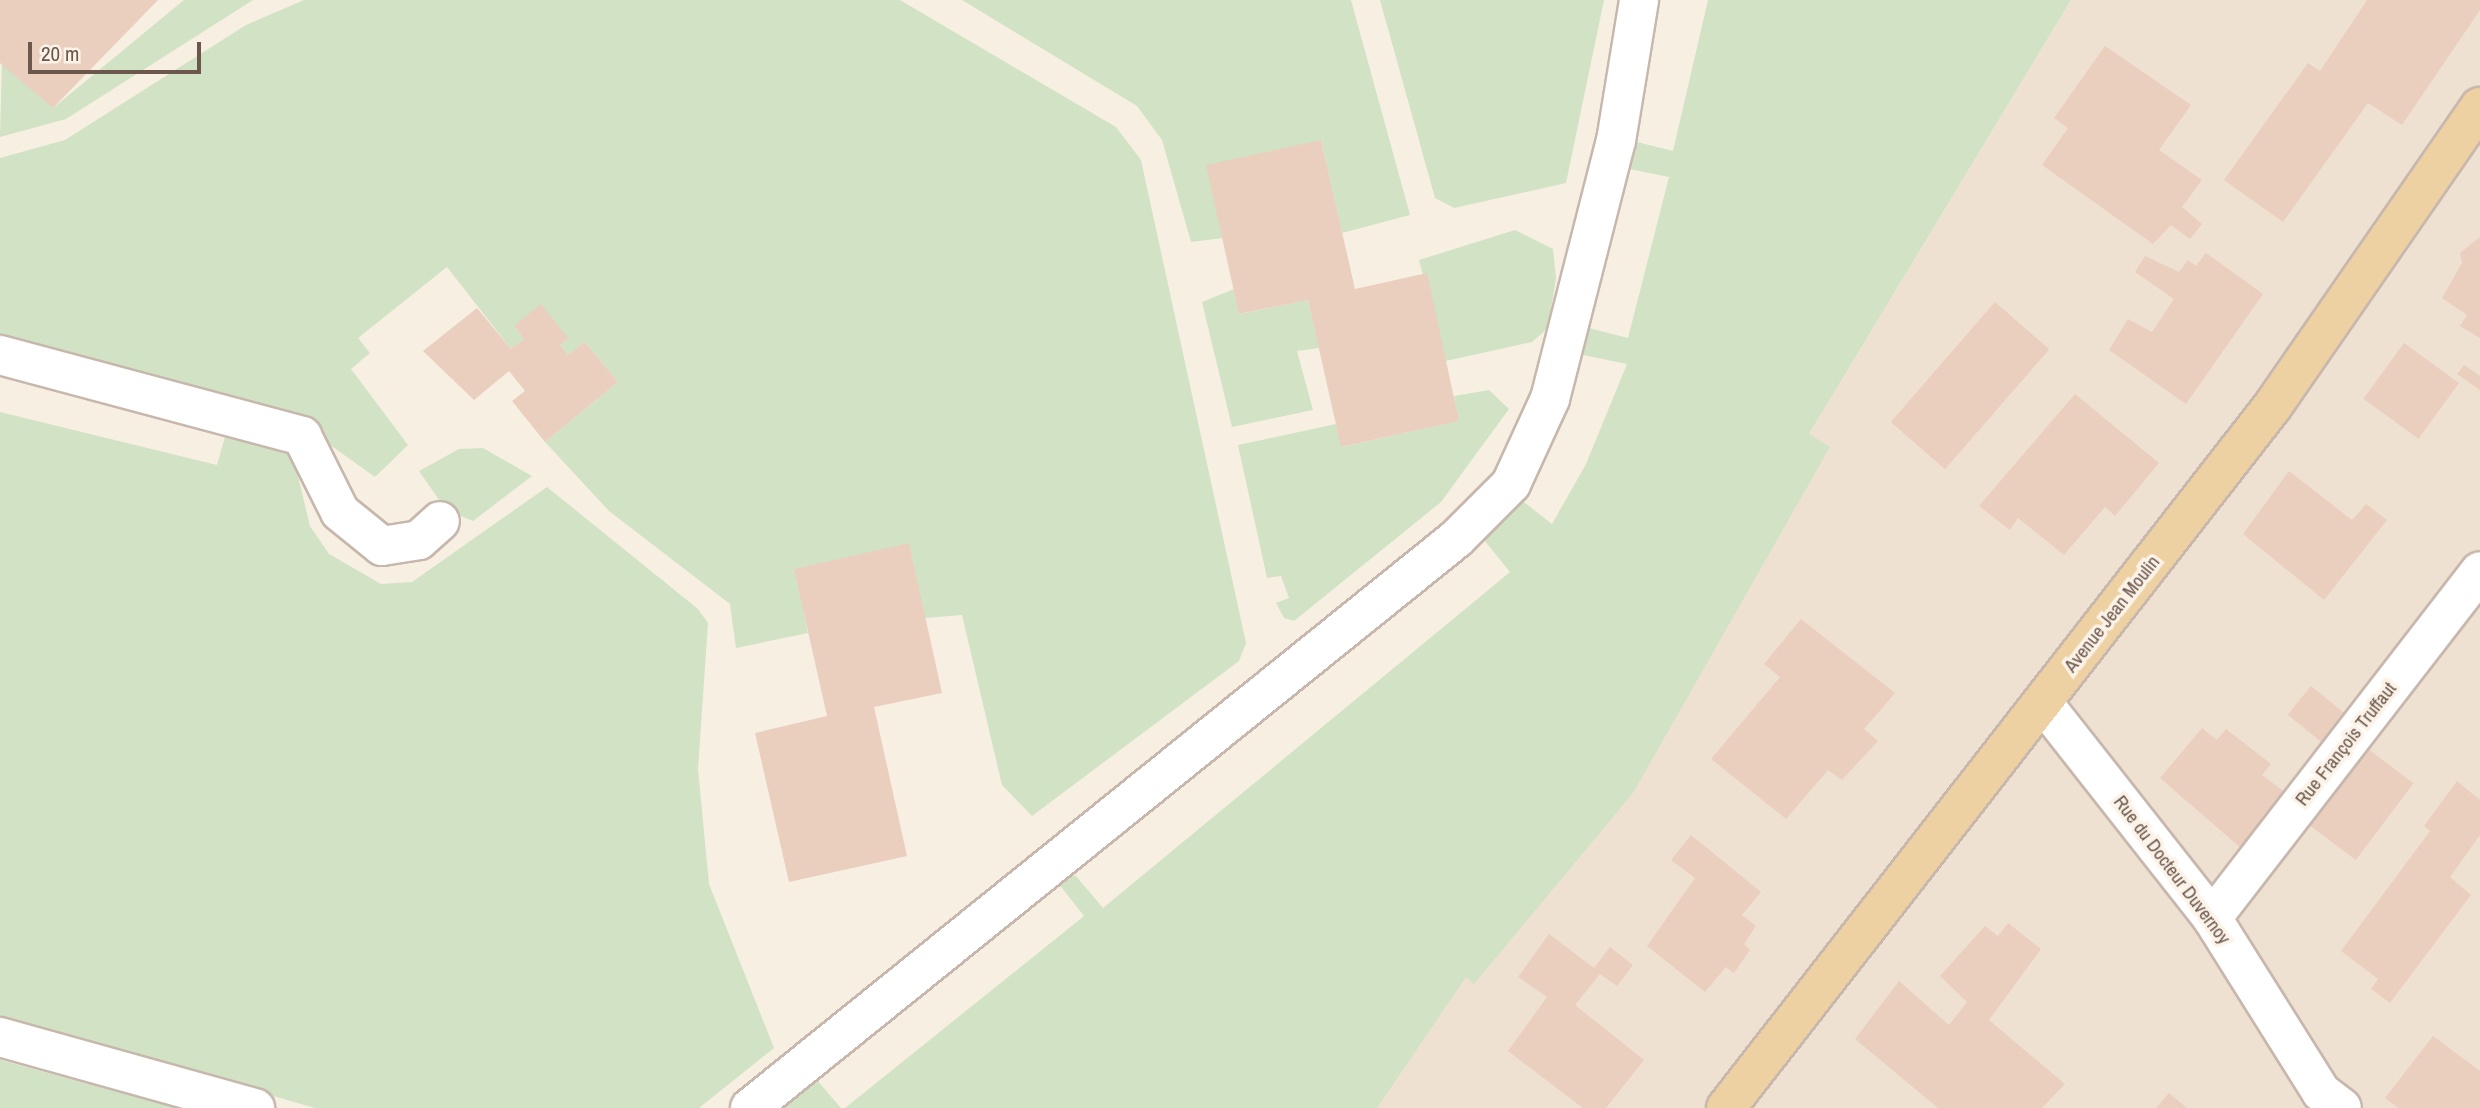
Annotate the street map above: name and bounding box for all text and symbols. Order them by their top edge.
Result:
scale bar [32,28,205,72]
text: 20 m [41,39,79,68]
street label: Avenue Jean Moulin [2059,551,2165,677]
street label: Rue François Truffaut [2291,678,2401,810]
street label: Rue du Docteur Duvernoy [2109,791,2235,949]

